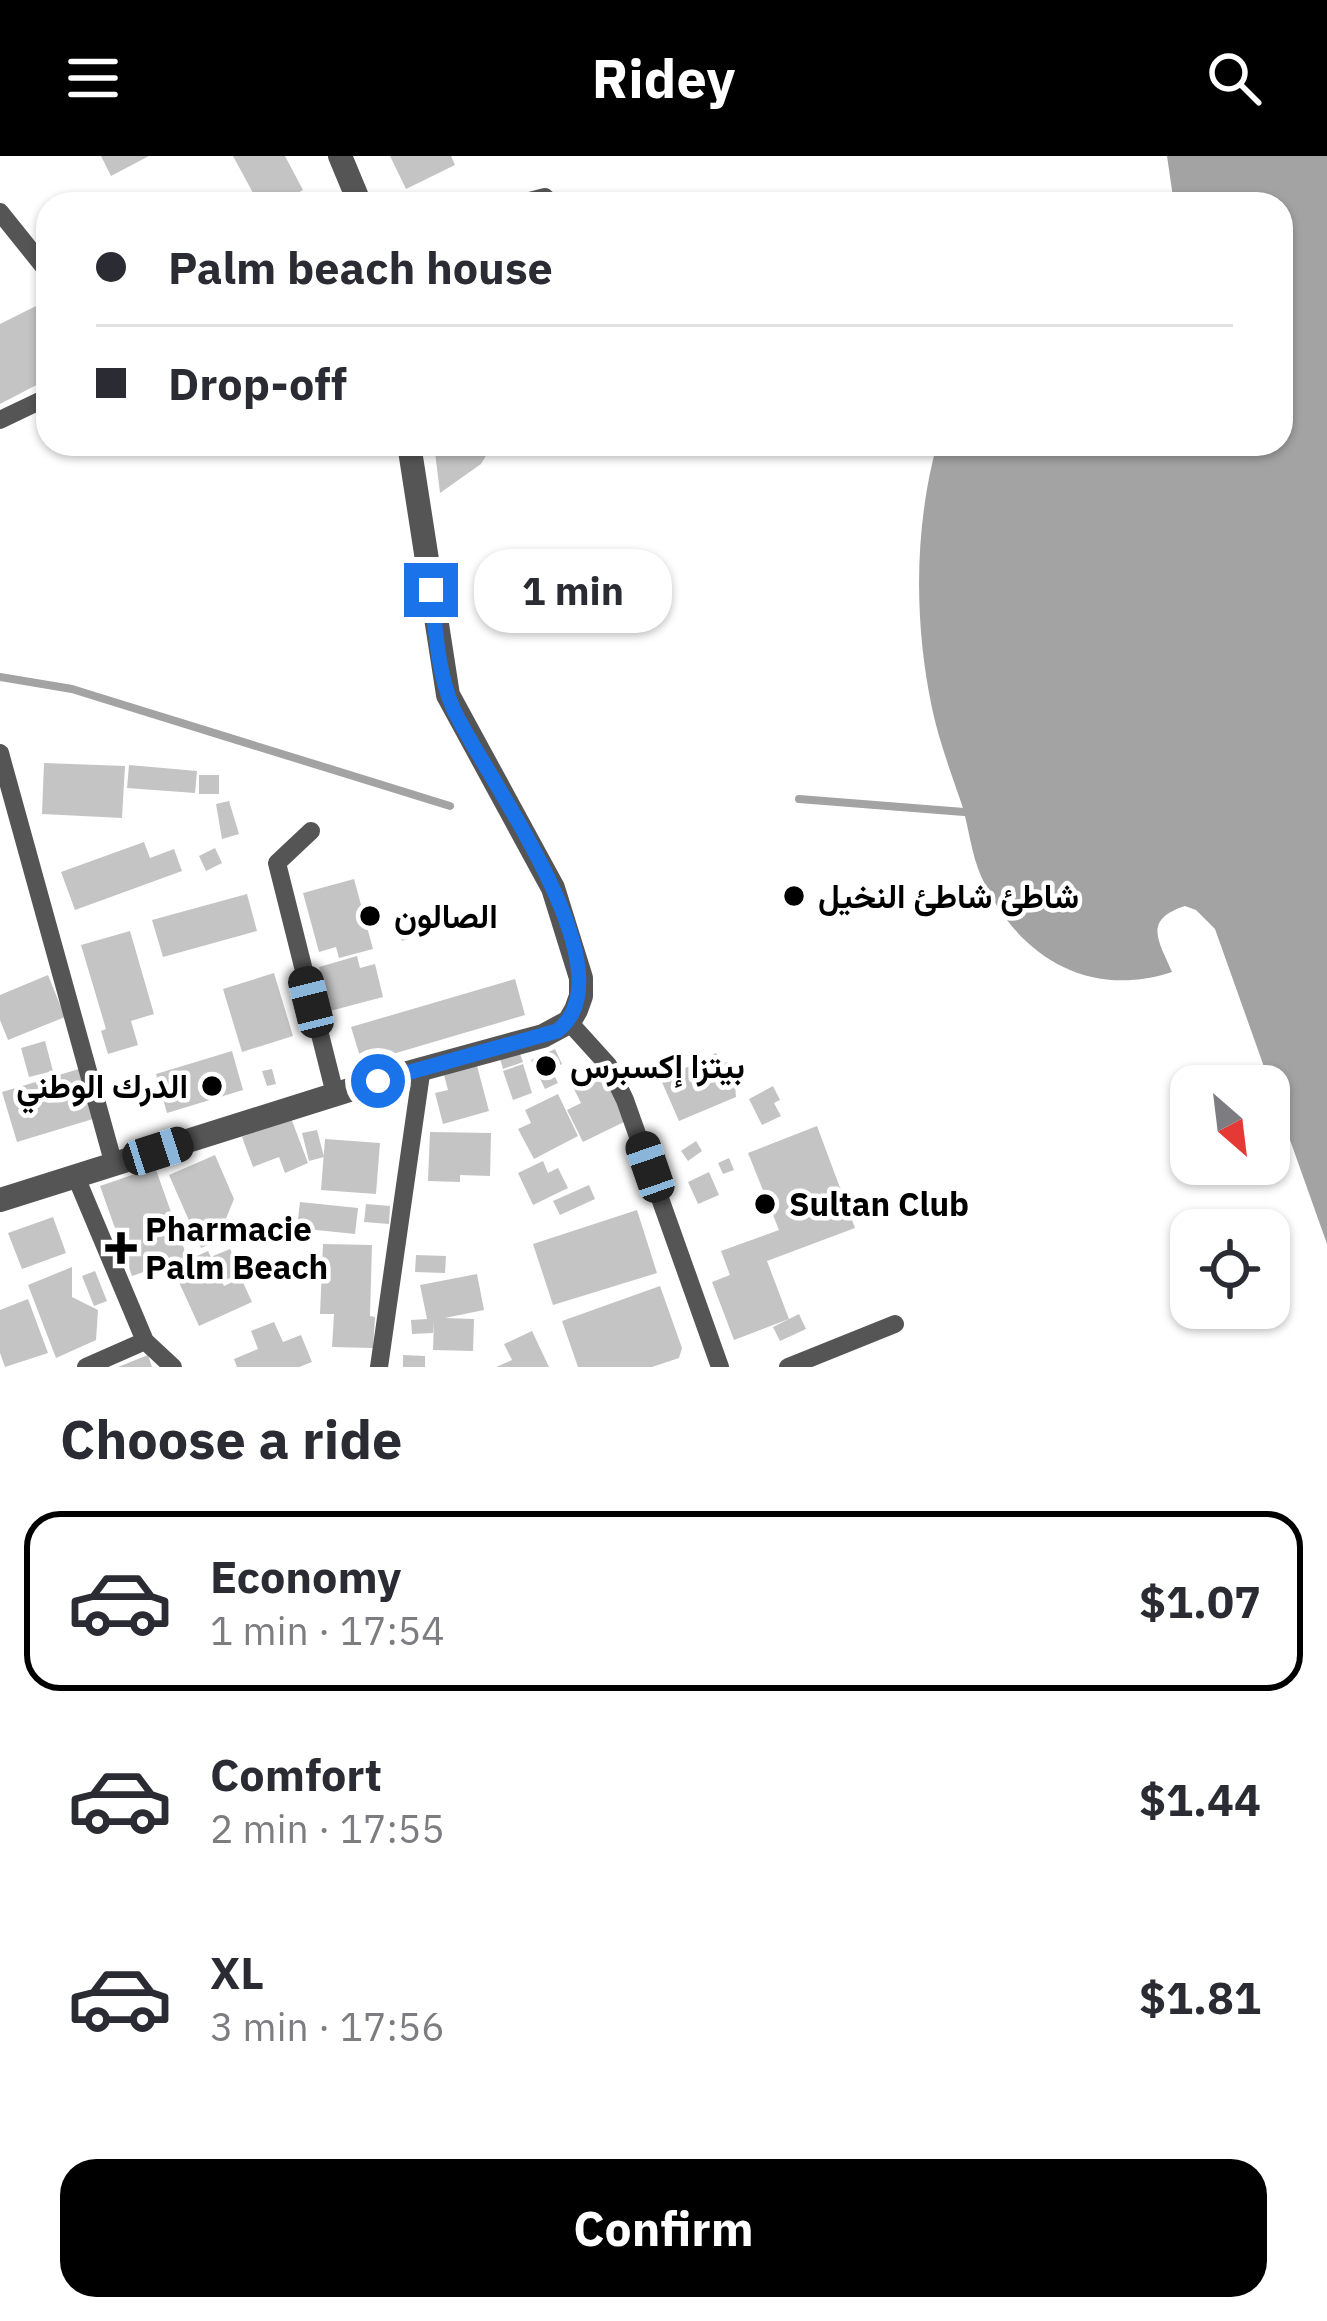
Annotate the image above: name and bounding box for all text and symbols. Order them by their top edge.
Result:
text: Ridey [592,43,735,113]
icon: menu [60,45,126,111]
icon: search [1201,45,1267,111]
text: Palm beach house [168,238,553,296]
text: Drop-off [168,354,347,412]
callout: 1 min [473,548,671,632]
route end [404,563,458,617]
text: 1 min [522,565,624,616]
place label: شاطئ شاطئ النخيل [818,874,1079,917]
marker: شاطئ شاطئ النخيل [781,883,807,909]
place label: الصالون [394,894,498,937]
marker: الصالون [357,903,383,929]
car [285,963,337,1041]
place label: بيتزا إكسبرس [570,1044,745,1089]
marker: بيتزا إكسبرس [533,1053,559,1079]
route start [351,1054,405,1108]
place label: الدرك الوطني [16,1064,188,1114]
north arrow [1170,1065,1290,1185]
map controls [1170,1065,1290,1329]
marker: الدرك الوطني [199,1073,225,1099]
car [118,1123,198,1179]
car [621,1127,679,1207]
place label: Sultan Club [789,1182,969,1225]
marker: Sultan Club [752,1191,778,1217]
place label: Pharmacie Palm Beach [145,1207,328,1288]
button: locate [1170,1209,1290,1329]
marker: Pharmacie Palm Beach [108,1235,134,1261]
text: Choose a ride [60,1404,402,1474]
icon: car [66,1547,174,1655]
text: Economy [210,1547,401,1605]
text: $1.07 [1139,1572,1261,1630]
text: 1 min · 17:54 [210,1605,445,1656]
icon: car [66,1745,174,1853]
text: Comfort [210,1745,382,1803]
text: $1.44 [1139,1770,1261,1828]
text: 2 min · 17:55 [210,1803,445,1854]
icon: car [66,1943,174,2051]
text: XL [210,1943,264,2001]
text: $1.81 [1139,1968,1261,2026]
text: 3 min · 17:56 [210,2001,445,2052]
button: Confirm [60,2159,1267,2297]

